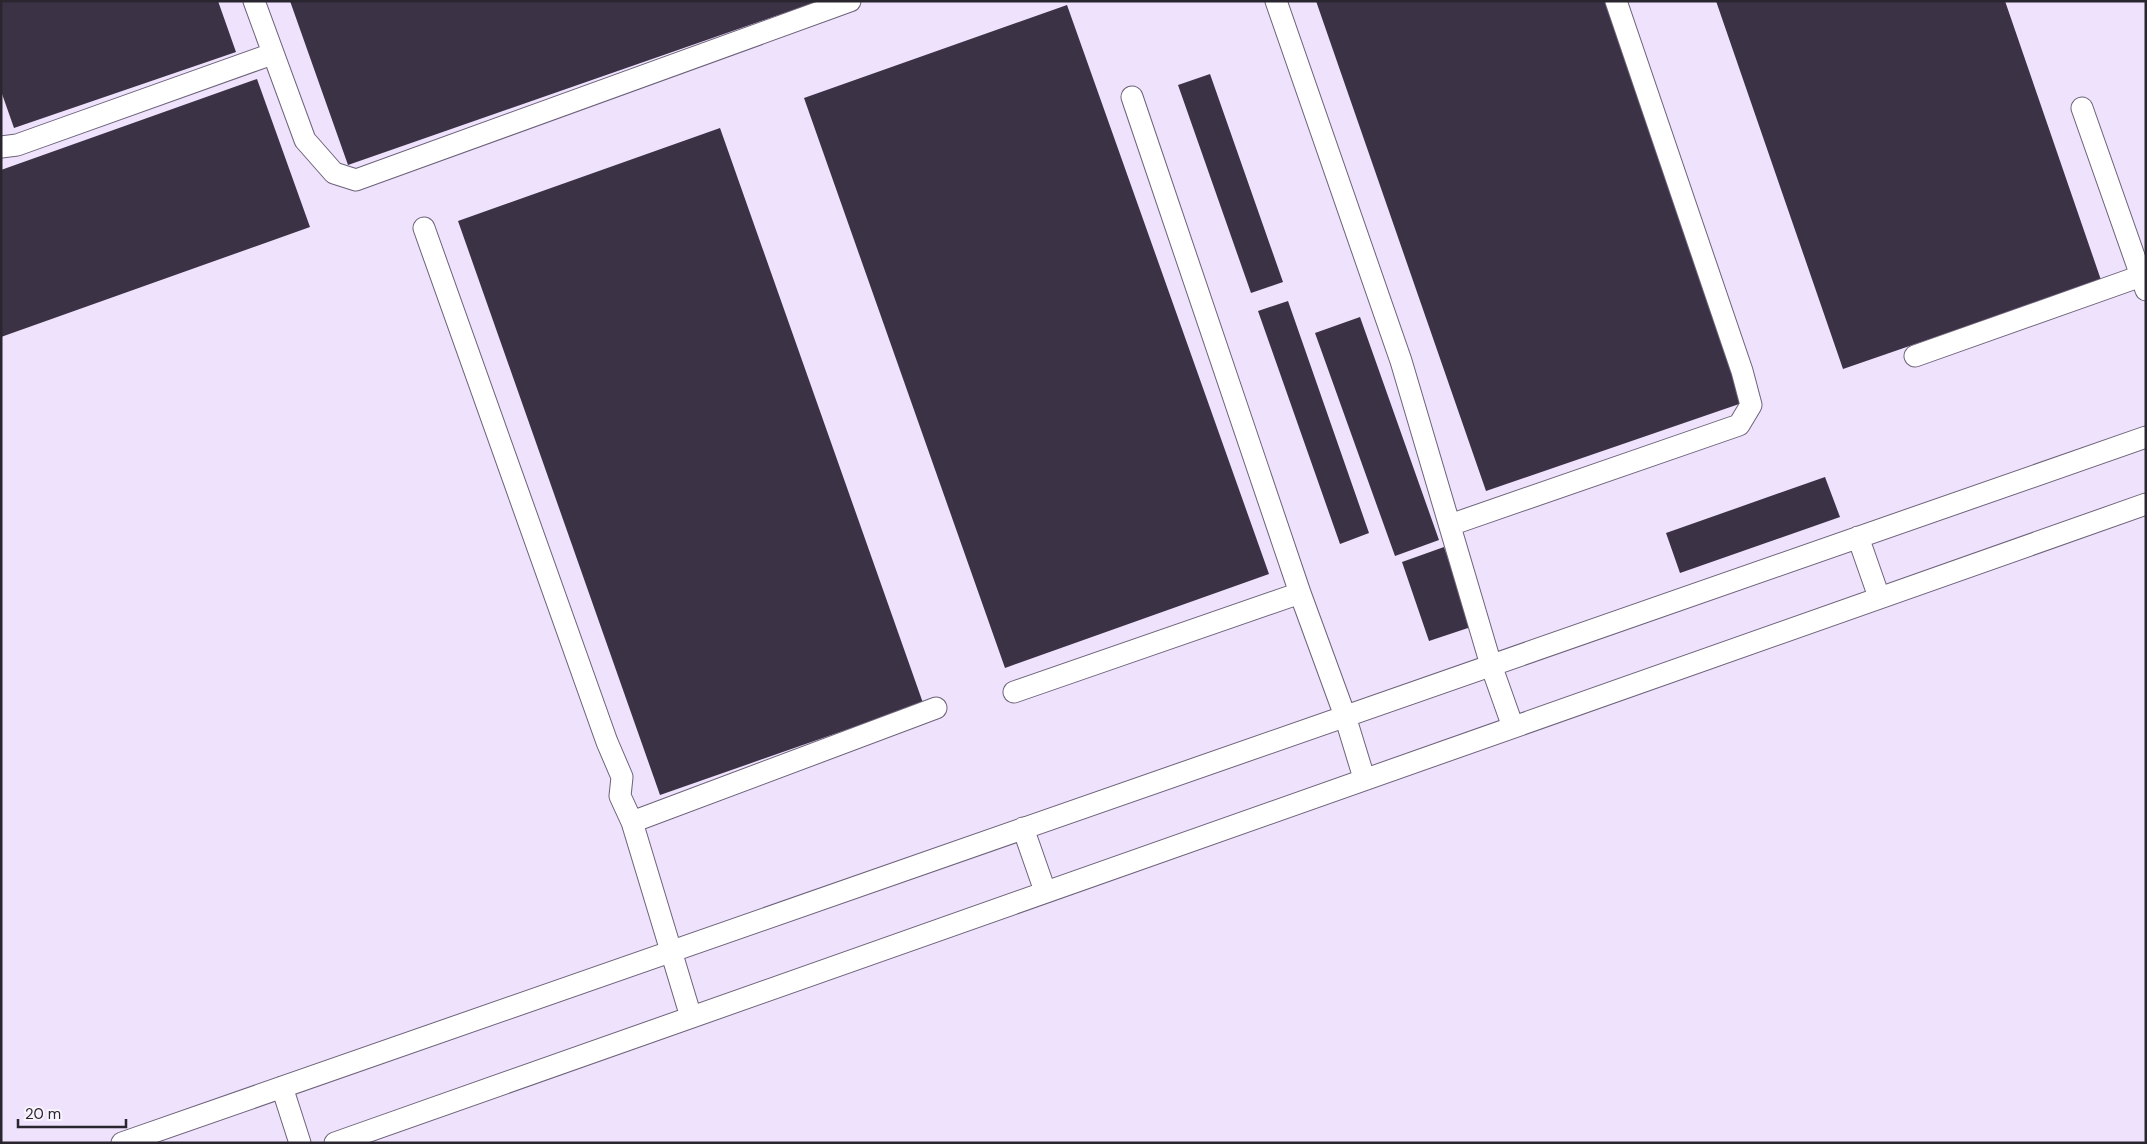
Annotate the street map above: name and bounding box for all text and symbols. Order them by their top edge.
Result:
scale bar [18,1096,125,1128]
text: 20 m [25,1104,61,1124]

